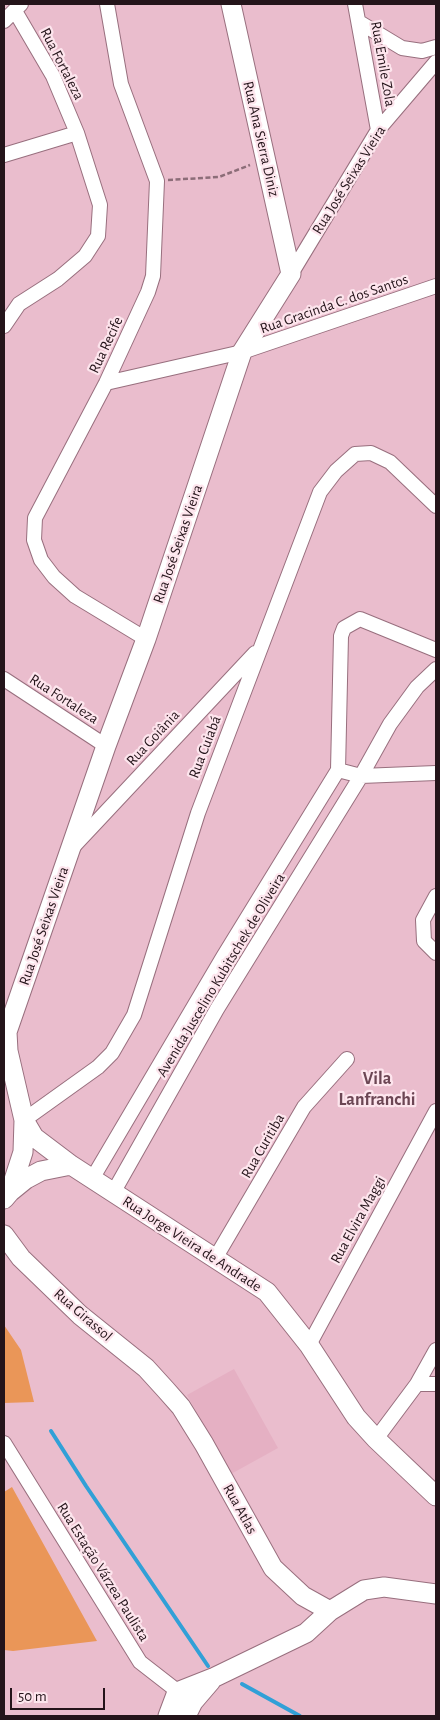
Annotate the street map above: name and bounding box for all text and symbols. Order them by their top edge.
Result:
street label: Rua Emile Zola [367,20,399,108]
street label: Rua Fortaleza [36,25,88,103]
street label: Rua Ana Sierra Diniz [239,79,283,199]
street label: Rua José Seixas Vieira [308,122,390,238]
street label: Rua Gracinda C. dos Santos [258,270,410,338]
street label: Rua Recife [85,314,127,376]
street label: Rua José Seixas Vieira [149,482,207,606]
street label: Rua Fortaleza [26,670,102,728]
street label: Rua Goiânia [123,706,183,770]
street label: Rua Cuiabá [185,713,225,781]
street label: Rua José Seixas Vieira [15,864,73,988]
street label: Avenida Juscelino Kubitschek de Oliveira [153,870,289,1080]
district label: Vila Lanfranchi [339,1068,415,1110]
street label: Rua Curitiba [237,1110,289,1182]
street label: Rua Elvira Maggi [327,1173,389,1267]
street label: Rua Jorge Vieira de Andrade [119,1192,265,1296]
street label: Rua Girassol [50,1285,116,1345]
street label: Rua Atlas [219,1481,261,1537]
street label: Rua Estação Várzea Paulista [53,1499,153,1645]
scale bar [12,1678,108,1710]
text: 50 m [18,1689,47,1704]

